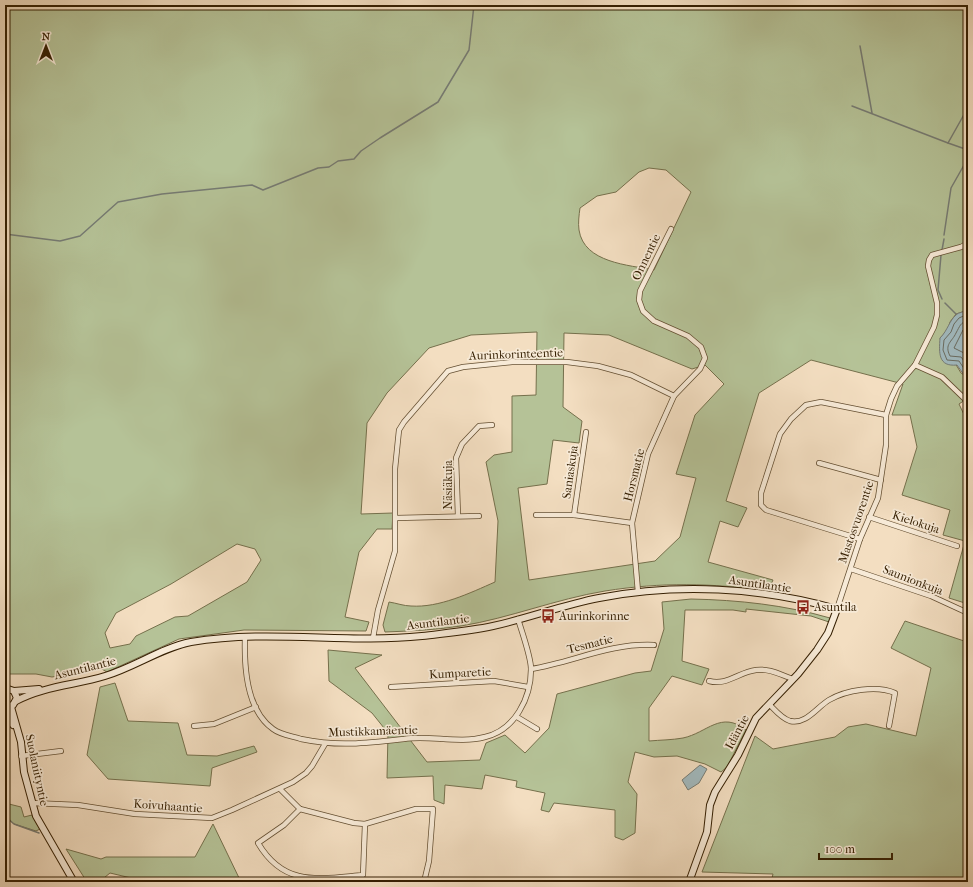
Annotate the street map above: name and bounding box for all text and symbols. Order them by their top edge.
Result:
north arrow [26,26,66,66]
text: N [42,30,51,43]
street label: Onnentie [629,231,663,282]
street label: Aurinkorinteentie [468,345,563,363]
street label: Saniaskuja [559,444,581,500]
street label: Horsmatie [621,447,647,503]
street label: Näsiäkuja [441,460,455,510]
street label: Mastosvuorentie [835,479,877,565]
street label: Kielokuja [891,508,942,536]
street label: Saunionkuja [881,562,946,598]
street label: Asuntilantie [727,573,792,595]
bus stop icon: Asuntila [795,599,811,615]
place label: Asuntila [813,600,857,614]
bus stop icon: Aurinkorinne [540,608,556,624]
place label: Aurinkorinne [558,609,630,623]
street label: Asuntilantie [405,611,470,633]
street label: Tesmatie [566,632,614,656]
street label: Asuntilantie [52,654,117,683]
street label: Kumparetie [429,664,491,682]
street label: Idäntie [722,712,752,752]
street label: Mustikkamäentie [328,722,418,740]
street label: Suolaniityntie [23,733,51,807]
street label: Koivuhaantie [133,797,203,815]
scale bar [819,835,892,861]
text: 100 m [825,842,855,856]

